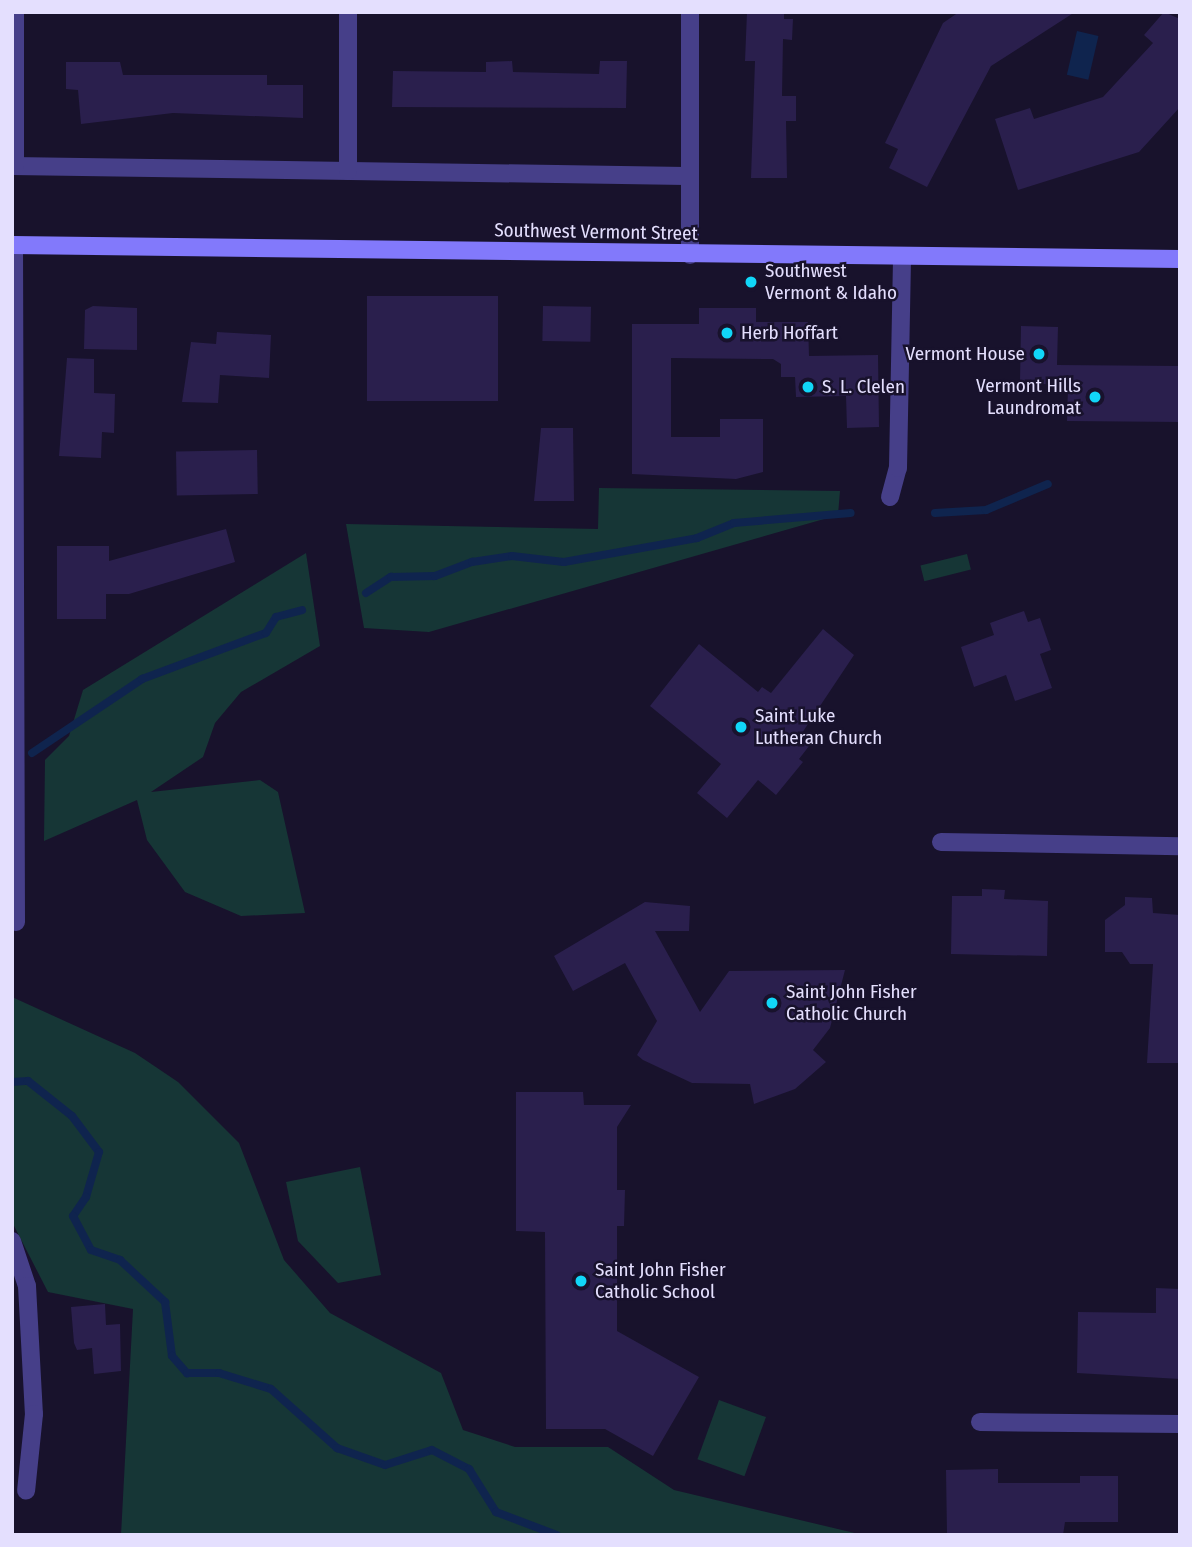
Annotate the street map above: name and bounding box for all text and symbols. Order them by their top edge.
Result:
street label: Southwest Vermont Street [494,219,698,245]
place label: Southwest Vermont & Idaho [765,260,897,304]
marker: Southwest Vermont & Idaho [743,274,759,290]
place label: Herb Hoffart [741,322,838,344]
marker: Herb Hoffart [719,325,735,341]
place label: Vermont House [906,343,1025,365]
marker: Vermont House [1031,346,1047,362]
place label: Vermont Hills Laundromat [976,375,1081,419]
place label: S. L. Clelen [822,376,905,398]
marker: S. L. Clelen [800,379,816,395]
marker: Vermont Hills Laundromat [1087,389,1103,405]
place label: Saint Luke Lutheran Church [755,705,882,749]
marker: Saint Luke Lutheran Church [733,719,749,735]
place label: Saint John Fisher Catholic Church [786,981,917,1025]
marker: Saint John Fisher Catholic Church [764,995,780,1011]
place label: Saint John Fisher Catholic School [595,1259,726,1303]
marker: Saint John Fisher Catholic School [573,1273,589,1289]

